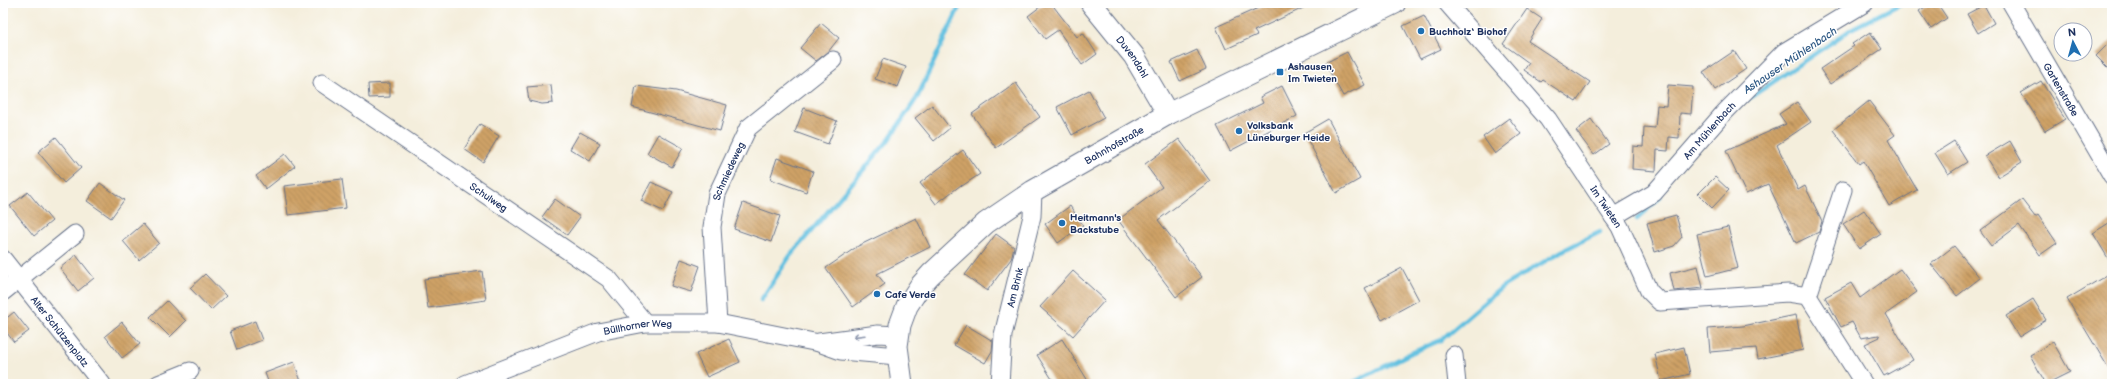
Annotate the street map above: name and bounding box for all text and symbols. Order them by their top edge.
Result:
north arrow [2053,22,2093,62]
water label: Ashauser Mühlenbach [1740,24,1840,97]
marker: Buchholz‘ Biohof [1416,26,1426,36]
place label: Buchholz‘ Biohof [1429,26,1507,38]
text: N [2067,26,2077,39]
street label: Duvendahl [1113,34,1150,80]
place label: Ashausen, Im Twieten [1287,61,1337,85]
street label: Gartenstraße [2040,61,2081,119]
marker: Ashausen, Im Twieten [1275,67,1285,77]
street label: Am Mühlenbach [1681,99,1739,162]
place label: Volksbank Lüneburger Heide [1247,120,1330,144]
street label: Bahnhofstraße [1083,124,1146,167]
marker: Volksbank Lüneburger Heide [1234,126,1244,136]
street label: Schmiedeweg [711,140,748,201]
street label: Schulweg [467,181,510,215]
street label: Im Twieten [1587,184,1624,231]
place label: Heitmann's Backstube [1070,212,1121,236]
marker: Heitmann's Backstube [1057,218,1067,228]
street label: Am Brink [1005,267,1026,309]
marker: Cafe Verde [872,289,882,299]
place label: Cafe Verde [885,289,936,301]
street label: Alter Schützenplatz [28,294,91,370]
street label: Büllhorner Weg [602,318,672,338]
one-way arrow [853,332,866,340]

